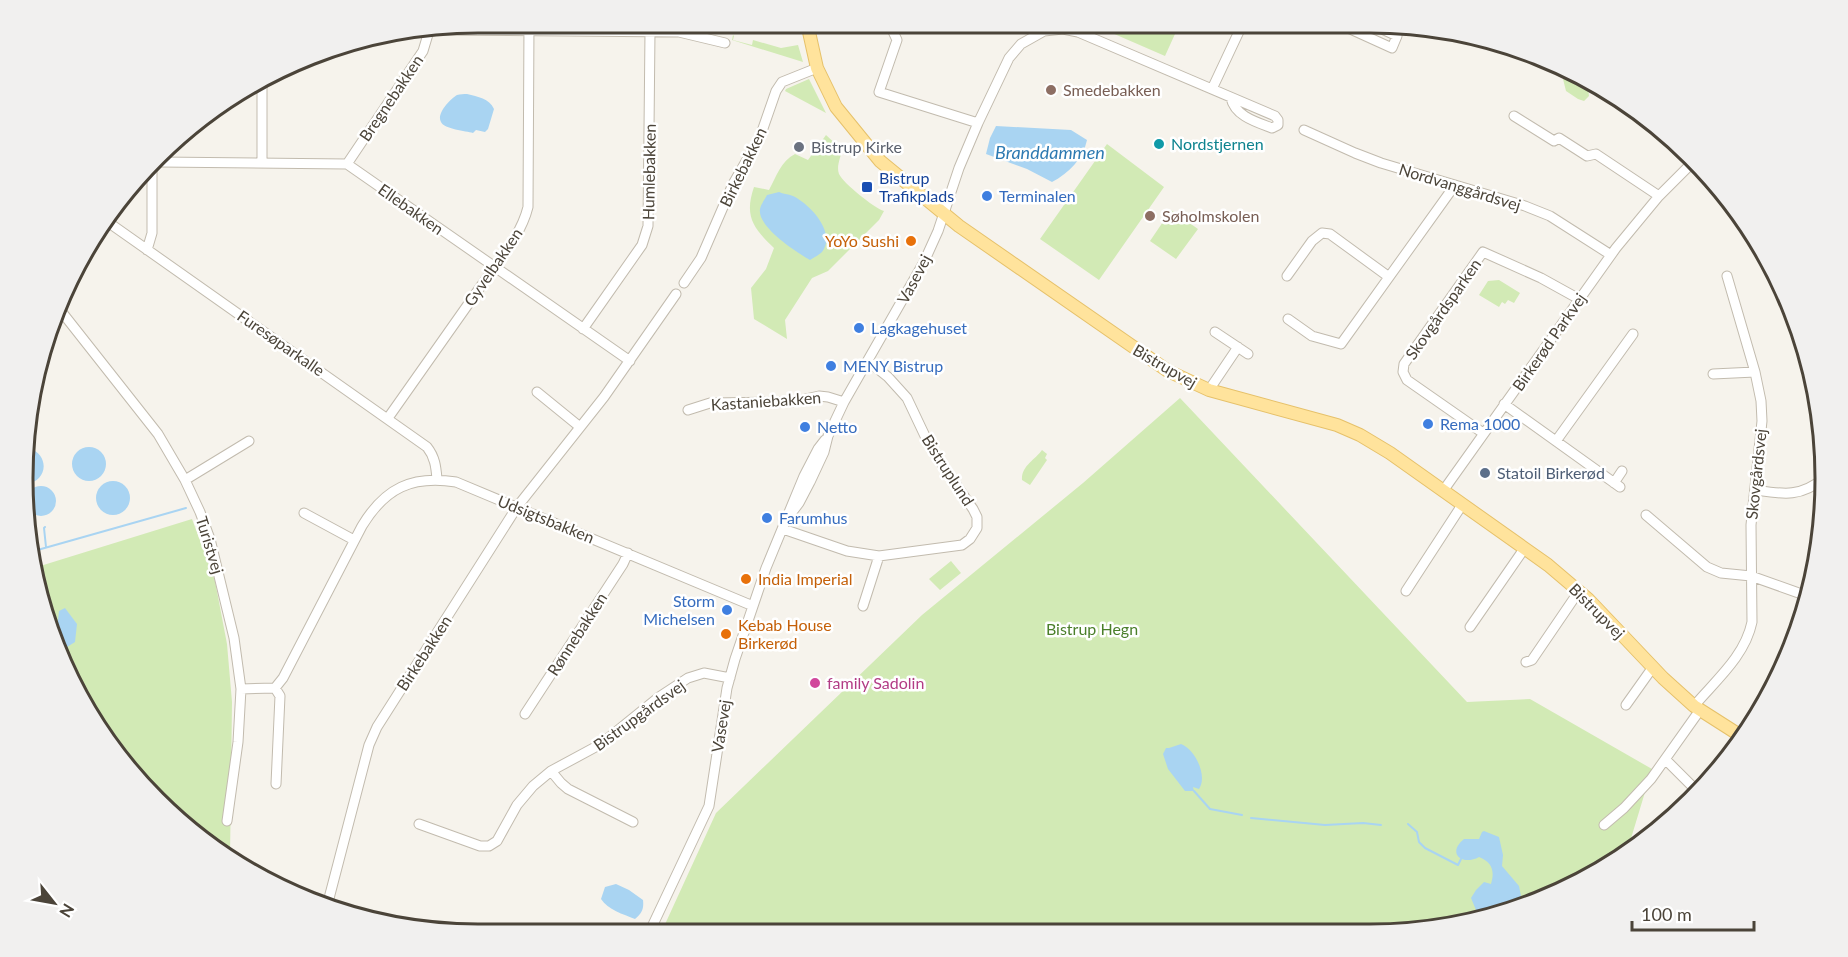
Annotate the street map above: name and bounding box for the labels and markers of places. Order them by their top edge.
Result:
place label: Smedebakken [1063,80,1161,99]
marker: Smedebakken [1044,83,1058,97]
place label: Nordstjernen [1171,134,1264,153]
place label: Bistrup Kirke [811,137,902,156]
marker: Nordstjernen [1152,137,1166,151]
marker: Bistrup Kirke [792,140,806,154]
place label: Bistrup Trafikplads [879,168,954,205]
marker: Bistrup Trafikplads [860,180,874,194]
place label: Terminalen [999,186,1076,205]
marker: Terminalen [980,189,994,203]
place label: Søholmskolen [1162,206,1259,225]
marker: Søholmskolen [1143,209,1157,223]
place label: YoYo Sushi [825,231,899,250]
marker: YoYo Sushi [904,234,918,248]
place label: Lagkagehuset [871,318,967,337]
marker: Lagkagehuset [852,321,866,335]
place label: MENY Bistrup [843,356,943,375]
marker: MENY Bistrup [824,359,838,373]
place label: Rema 1000 [1440,414,1520,433]
place label: Netto [817,417,857,436]
marker: Rema 1000 [1421,417,1435,431]
marker: Netto [798,420,812,434]
place label: Statoil Birkerød [1497,463,1605,482]
marker: Statoil Birkerød [1478,466,1492,480]
place label: Farumhus [779,508,848,527]
marker: Farumhus [760,511,774,525]
place label: India Imperial [758,569,852,588]
marker: India Imperial [739,572,753,586]
place label: Storm Michelsen [643,591,715,628]
marker: Storm Michelsen [720,603,734,617]
place label: Kebab House Birkerød [738,615,832,652]
marker: Kebab House Birkerød [719,627,733,641]
place label: family Sadolin [827,673,924,692]
marker: family Sadolin [808,676,822,690]

